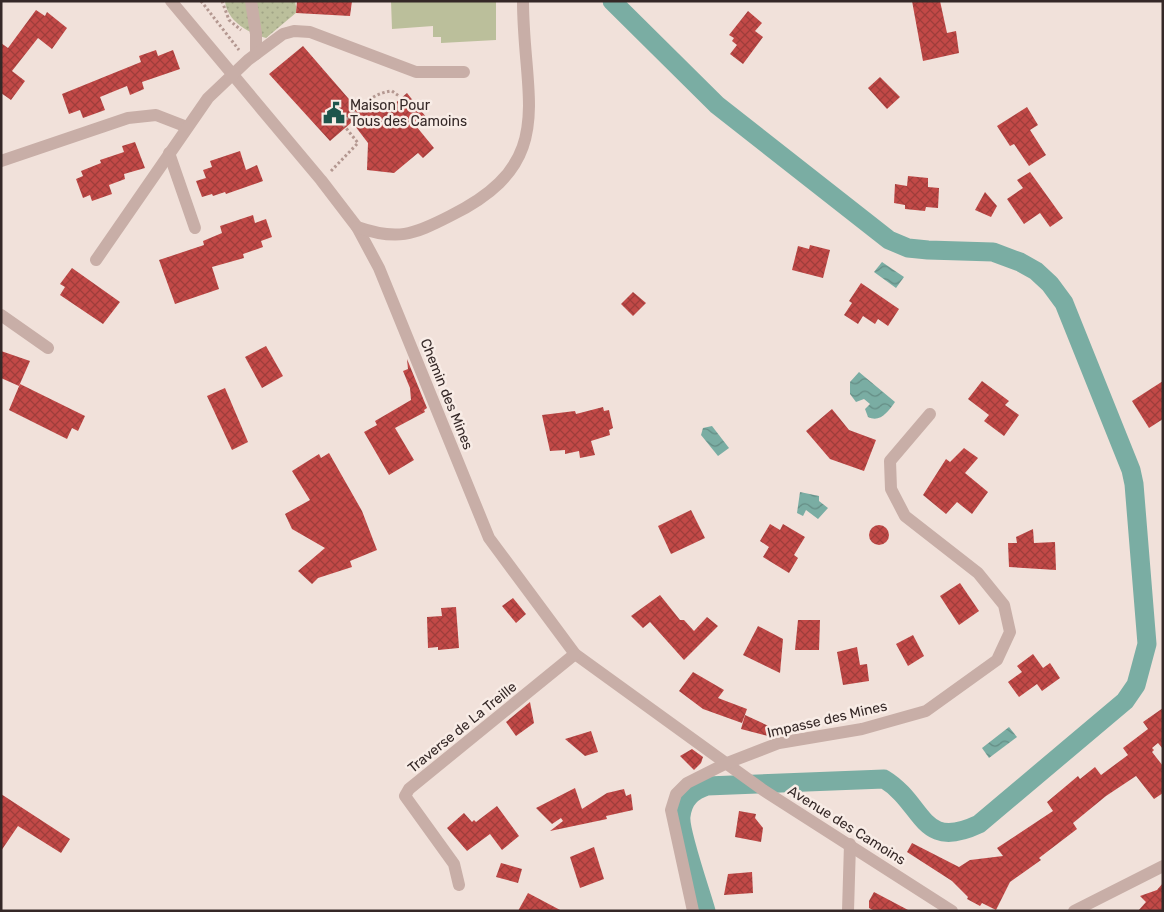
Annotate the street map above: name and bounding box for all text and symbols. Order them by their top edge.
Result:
place label: Maison Pour Tous des Camoins [350,97,467,130]
public building icon: Maison Pour Tous des Camoins [321,100,347,126]
street label: Chemin des Mines [417,336,477,452]
street label: Traverse de La Treille [404,678,520,777]
street label: Impasse des Mines [765,697,889,742]
street label: Avenue des Camoins [785,782,909,869]

